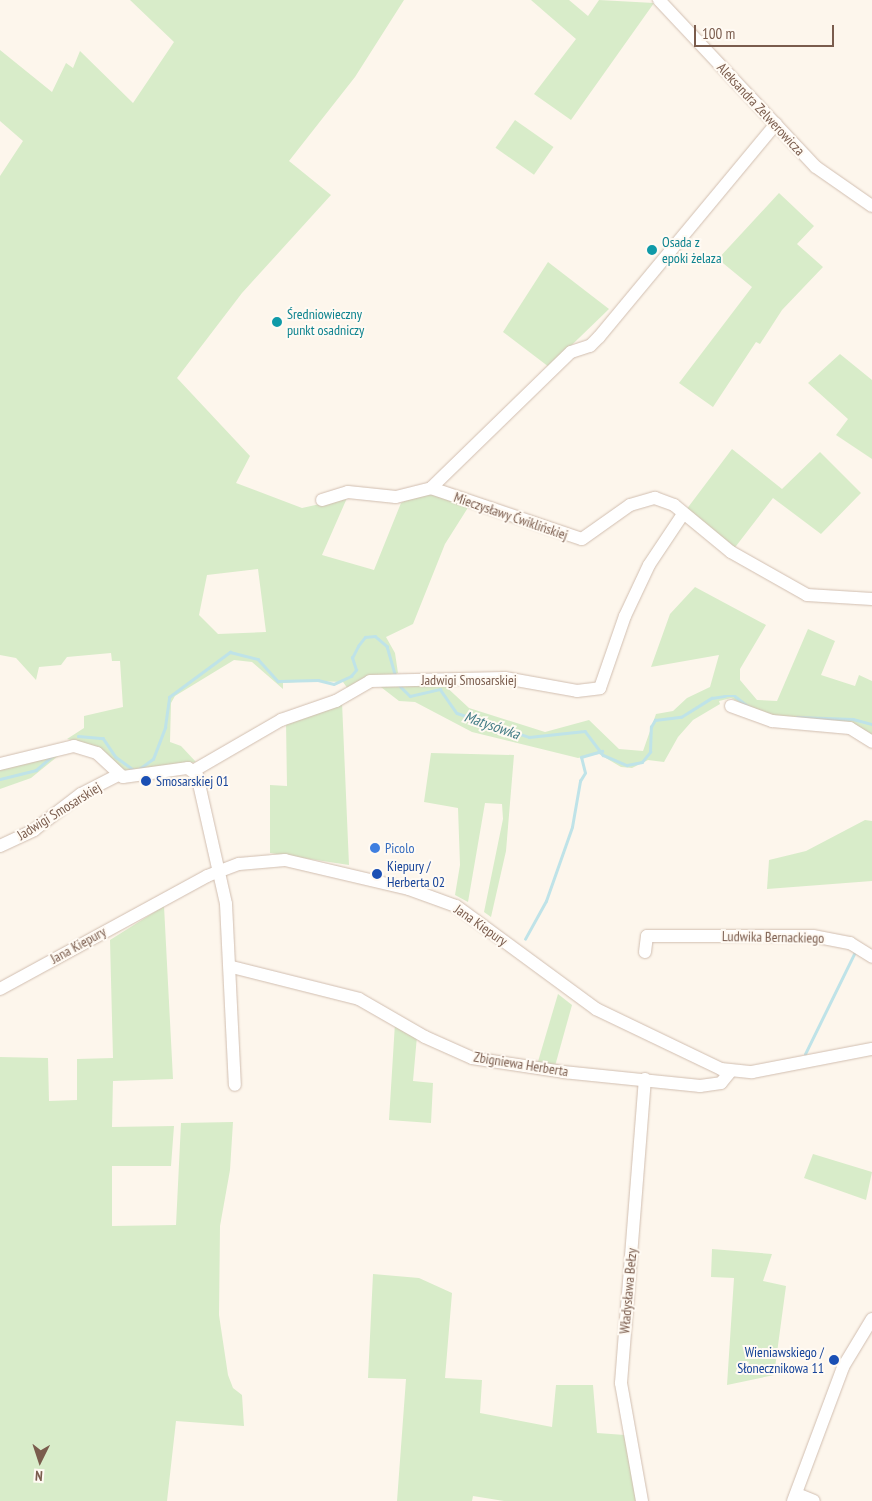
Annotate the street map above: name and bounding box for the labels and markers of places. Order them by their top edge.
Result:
place label: Osada z epoki żelaza [662,234,722,266]
marker: Osada z epoki żelaza [646,244,658,256]
place label: Średniowieczny punkt osadniczy [287,306,364,338]
marker: Średniowieczny punkt osadniczy [271,316,283,328]
place label: Smosarskiej 01 [156,773,229,789]
marker: Smosarskiej 01 [140,775,152,787]
place label: Picolo [385,840,414,856]
marker: Picolo [369,842,381,854]
place label: Kiepury / Herberta 02 [387,858,445,890]
marker: Kiepury / Herberta 02 [371,868,383,880]
place label: Wieniawskiego / Słonecznikowa 11 [737,1344,824,1376]
marker: Wieniawskiego / Słonecznikowa 11 [828,1354,840,1366]

